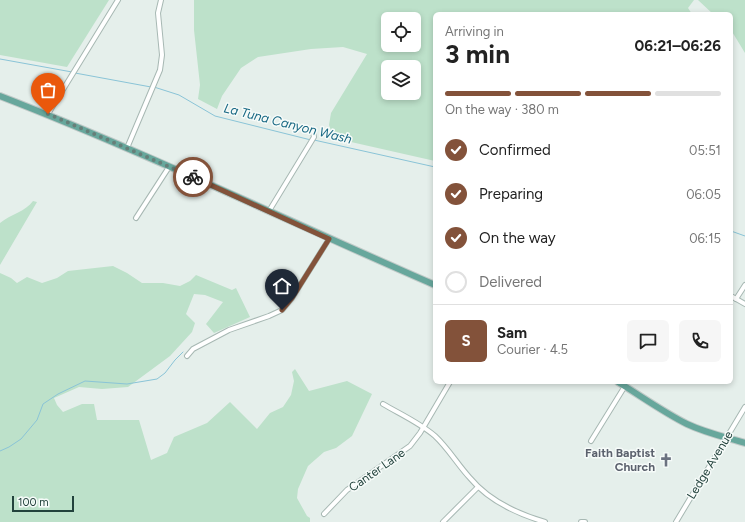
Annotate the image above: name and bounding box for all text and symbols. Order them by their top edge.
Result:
map controls [381,12,421,100]
button: locate [381,12,421,52]
text: Arriving in [445,24,504,39]
text: 06:21–06:26 [634,37,721,55]
text: 3 min [445,38,510,70]
button: layers [381,60,421,100]
pin [31,73,65,114]
icon: bag [37,79,59,101]
water label: La Tuna Canyon Wash [222,100,353,147]
text: On the way · 380 m [445,102,559,117]
icon: check [445,139,467,161]
text: Confirmed [479,141,551,159]
text: 05:51 [689,143,721,158]
courier [173,157,213,197]
icon: bike [182,166,204,188]
icon: check [445,183,467,205]
text: Preparing [479,185,543,203]
text: 06:05 [686,187,721,202]
icon: check [445,227,467,249]
text: On the way [479,229,556,247]
text: 06:15 [689,231,721,246]
pin [265,269,299,310]
text: Delivered [479,273,542,291]
icon: home [271,275,293,297]
button: chat [627,320,669,362]
button: phone [679,320,721,362]
text: Sam [497,324,527,342]
text: S [461,332,471,350]
text: Courier · 4.5 [497,342,568,357]
street label: Ledge Avenue [684,428,736,502]
street label: Canter Lane [346,445,408,494]
place label: Faith Baptist Church [585,446,655,474]
church icon: Faith Baptist Church [658,452,674,468]
scale bar [12,494,74,513]
text: 100 m [18,496,49,509]

